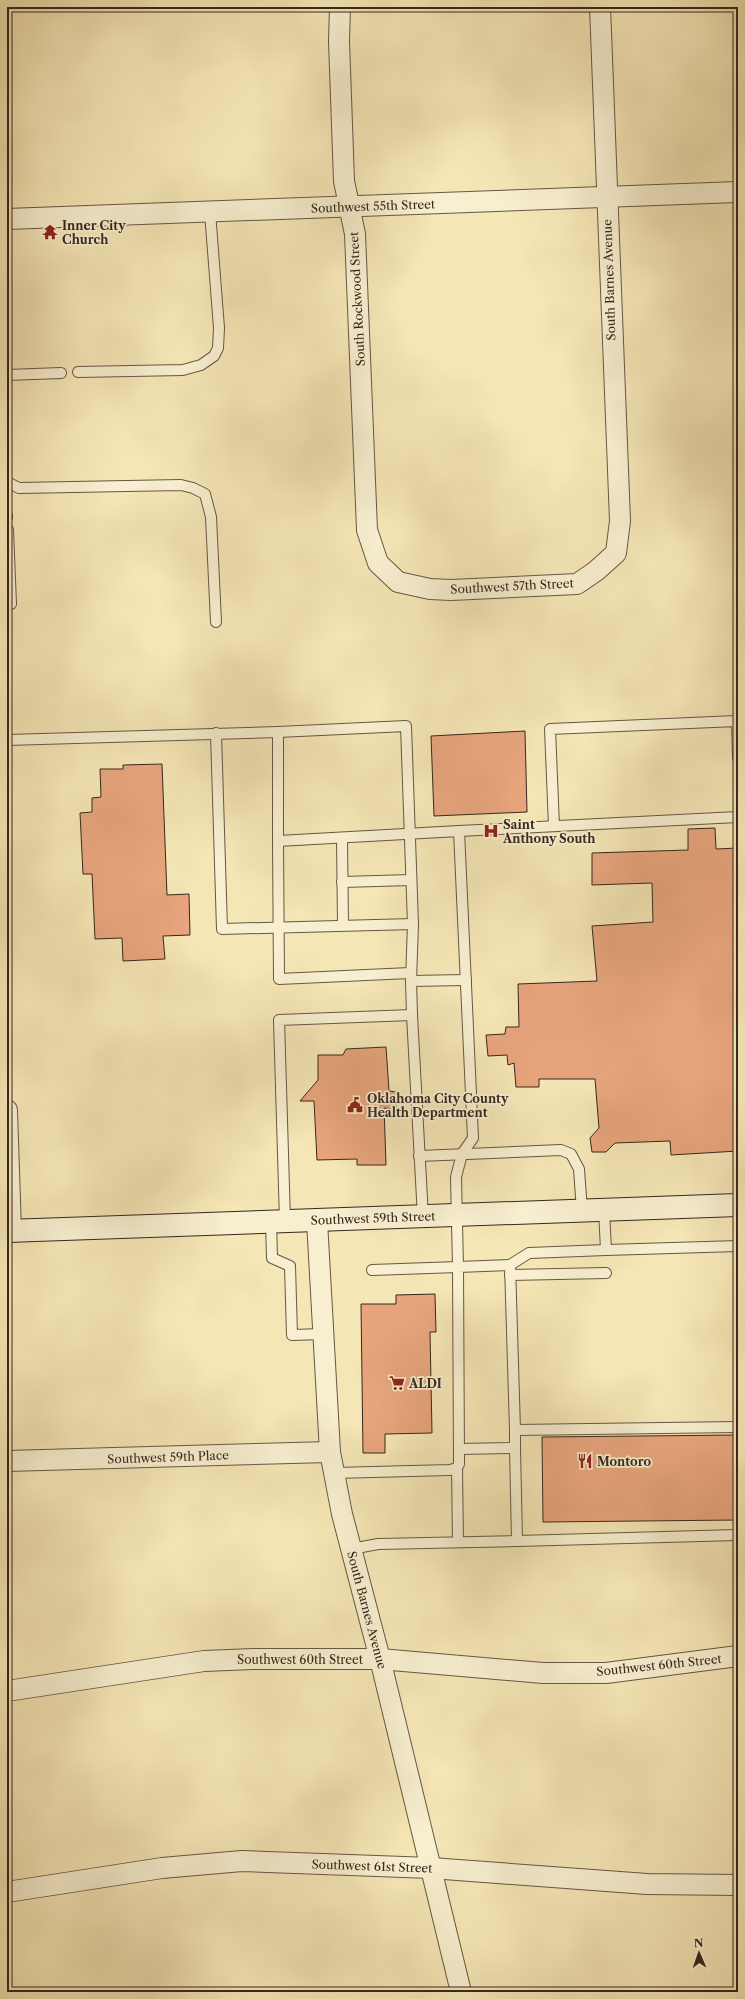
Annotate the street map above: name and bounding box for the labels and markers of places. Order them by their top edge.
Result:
place label: Inner City Church [62,218,126,247]
temple icon: Inner City Church [41,223,59,241]
place label: Saint Anthony South [502,817,596,846]
hospital icon: Saint Anthony South [482,822,500,840]
place label: Oklahoma City County Health Department [367,1091,509,1120]
public building icon: Oklahoma City County Health Department [346,1096,364,1114]
supermarket icon: ALDI [388,1374,406,1392]
place label: ALDI [408,1376,442,1391]
restaurant icon: Montoro [576,1452,594,1470]
place label: Montoro [597,1454,651,1469]

